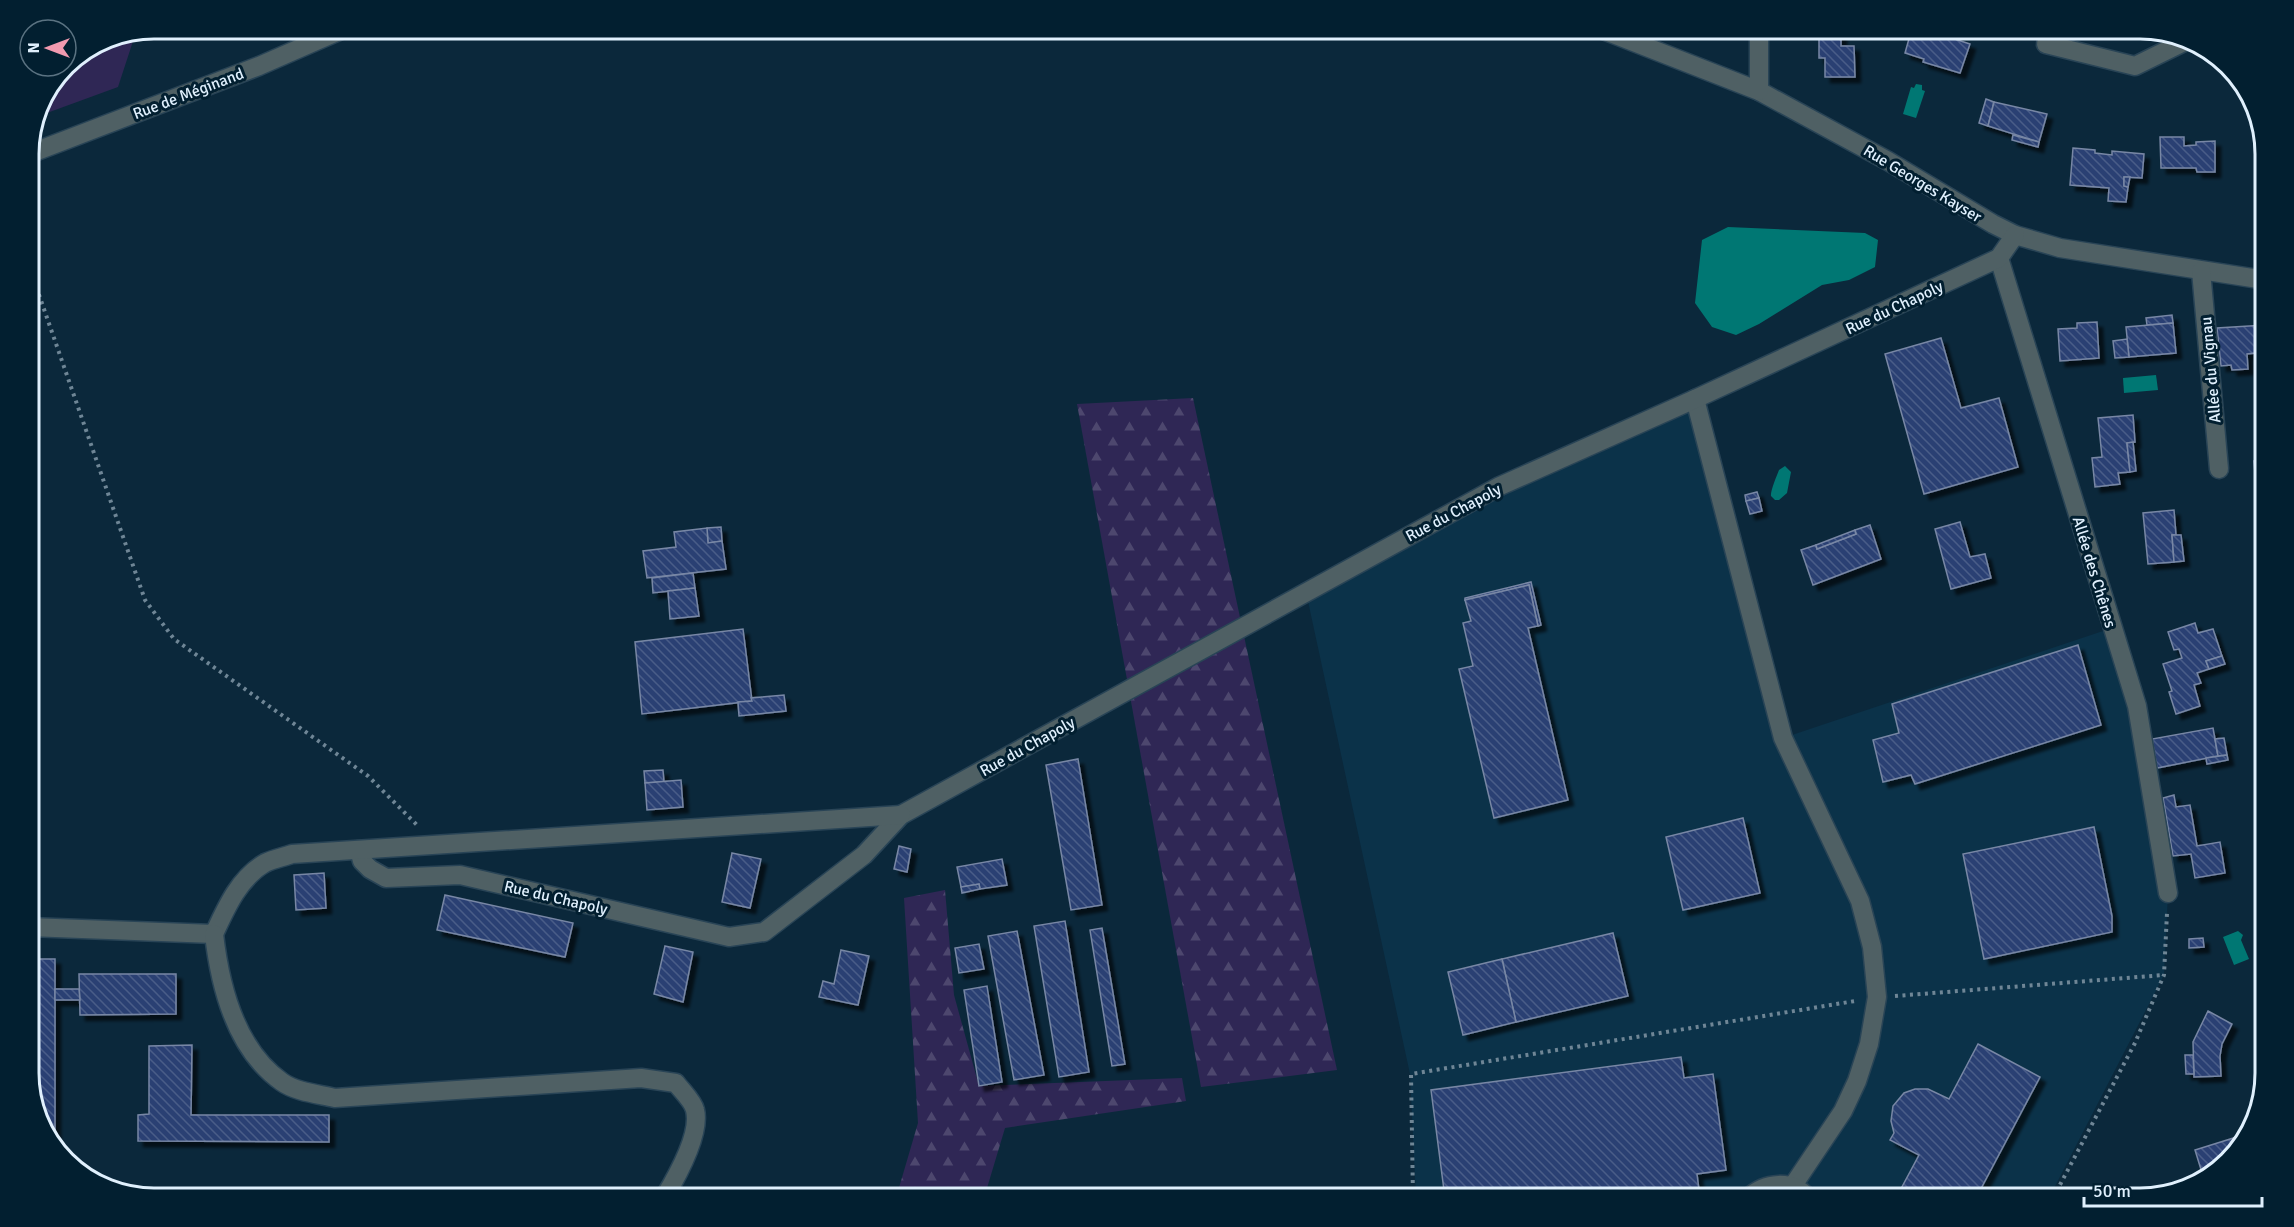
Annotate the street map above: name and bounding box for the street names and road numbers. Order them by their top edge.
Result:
street label: Rue de Méginand [130,64,247,124]
street label: Rue Georges Kayser [1860,141,1985,227]
street label: Rue du Chapoly [1842,276,1947,339]
street label: Allée du Vignau [2196,316,2226,424]
street label: Rue du Chapoly [1402,479,1505,546]
street label: Allée des Chênes [2068,514,2120,630]
street label: Rue du Chapoly [976,712,1079,781]
street label: Rue du Chapoly [502,876,610,920]

